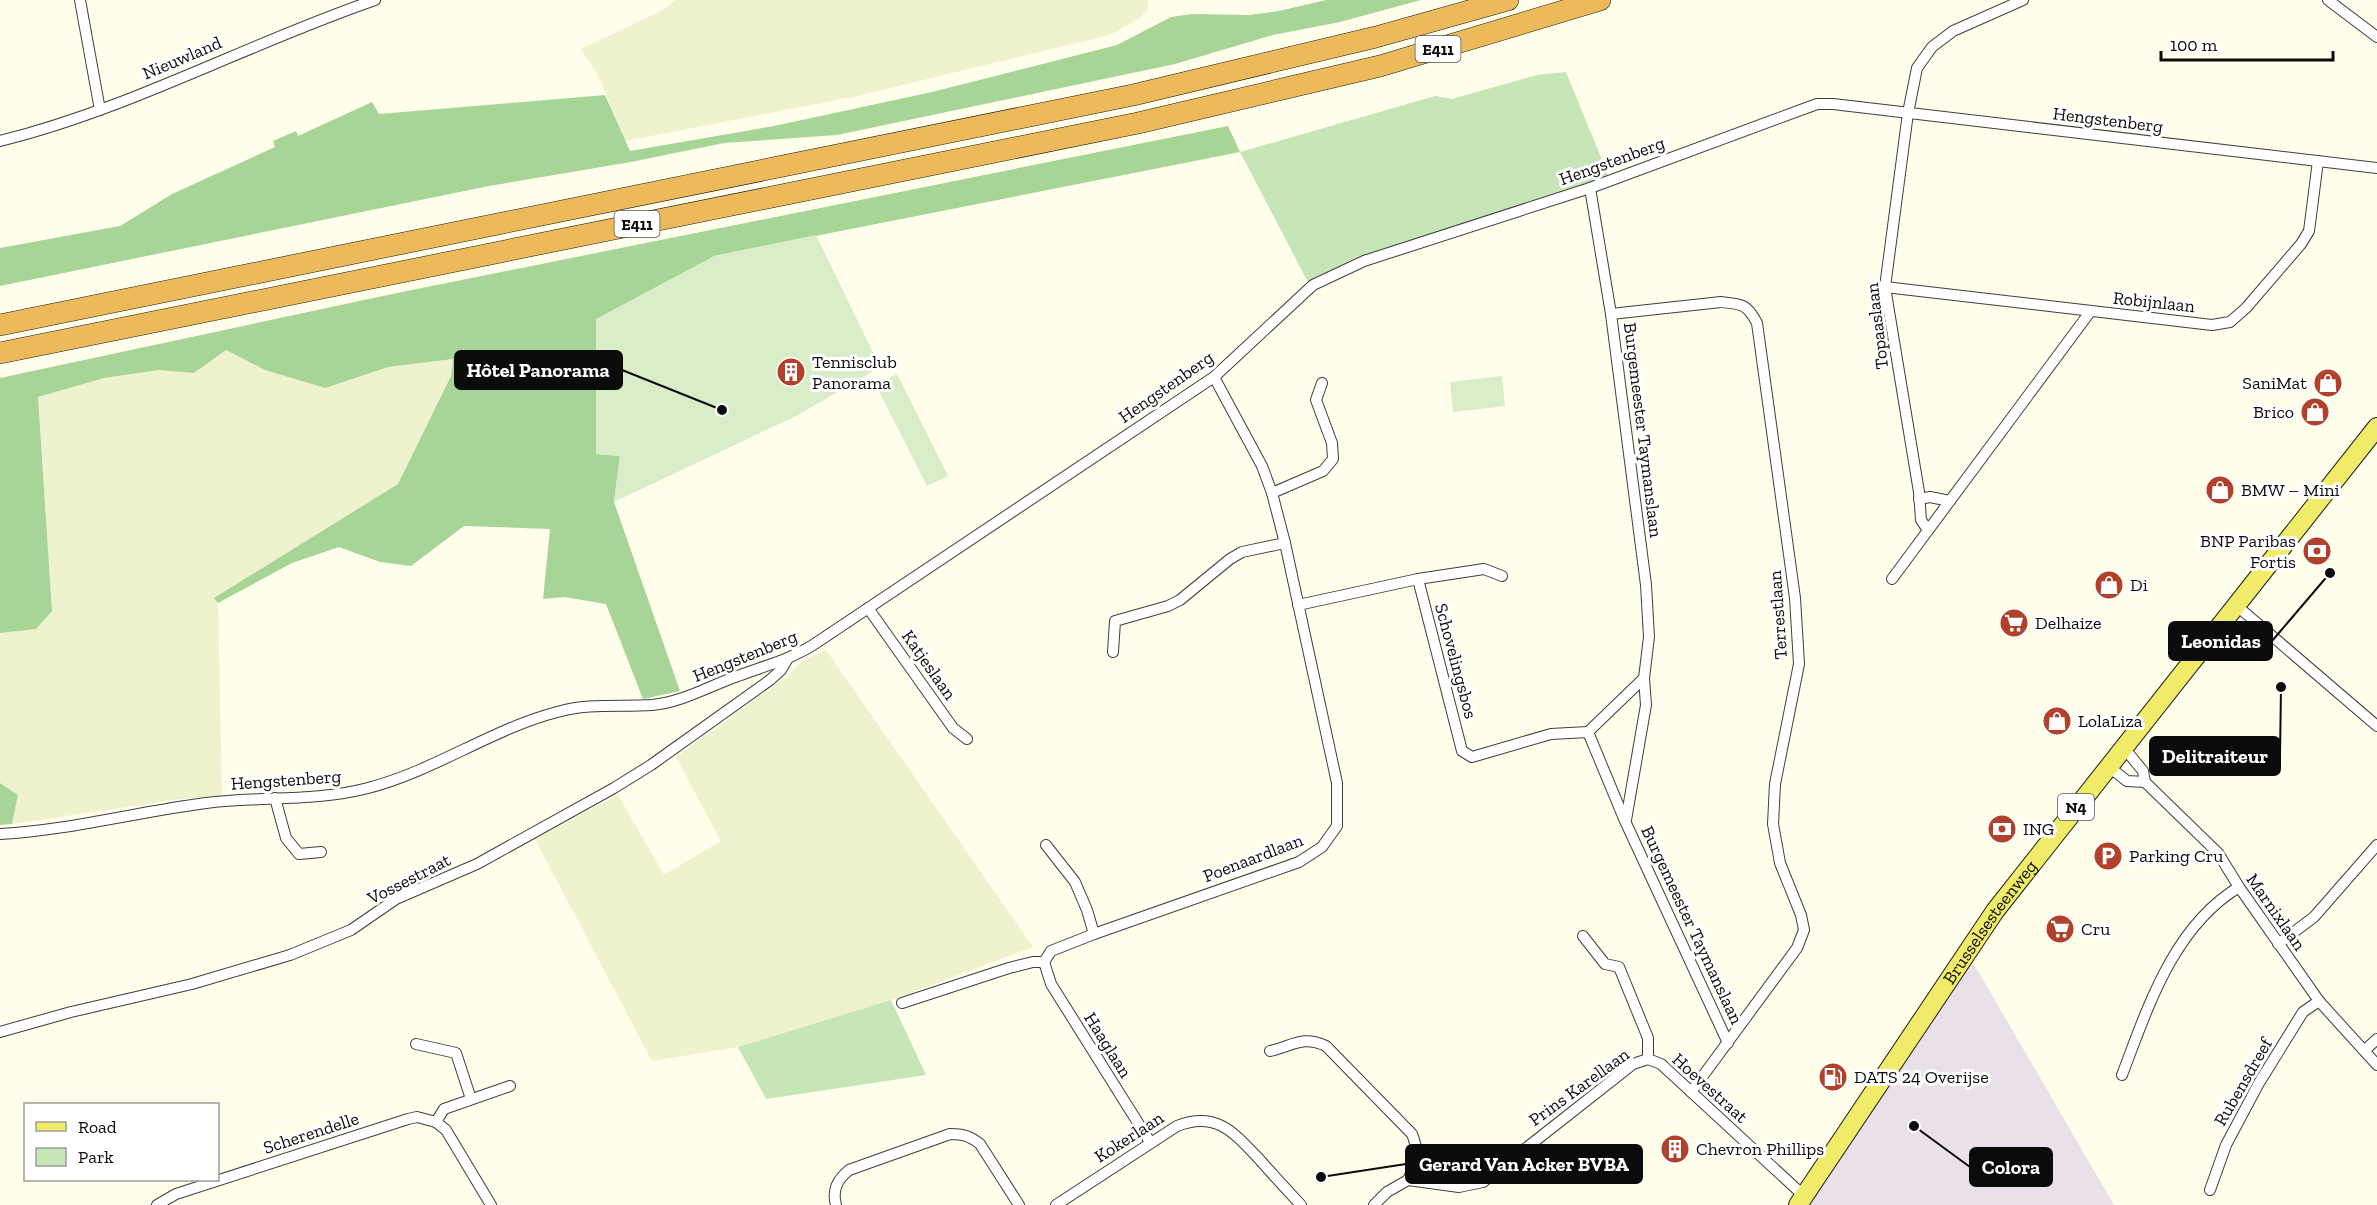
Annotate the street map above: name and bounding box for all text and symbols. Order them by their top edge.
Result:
scale bar [2161,24,2334,62]
street label: Nieuwland [139,31,225,84]
text: 100 m [2170,34,2218,56]
road number: E411 [1416,36,1460,62]
street label: Hengstenberg [2052,102,2164,138]
street label: Hengstenberg [1556,132,1668,190]
road number: E411 [614,211,660,237]
street label: Topaaslaan [1861,281,1893,370]
street label: Robijnlaan [2112,287,2197,317]
street label: Burgemeester Taymanslaan [1619,321,1667,539]
street label: Hengstenberg [1114,346,1218,428]
callout: Hôtel Panorama [455,351,622,389]
place label: Tennisclub Panorama [812,351,897,394]
building icon: Tennisclub Panorama [775,356,807,388]
text: Hôtel Panorama [466,358,610,382]
shop icon: SaniMat [2312,367,2344,399]
place label: SaniMat [2242,372,2307,394]
shop icon: Brico [2299,396,2331,428]
place label: Brico [2253,401,2294,423]
shop icon: BMW – Mini [2204,474,2236,506]
place label: BMW – Mini [2241,479,2340,501]
place label: BNP Paribas Fortis [2200,530,2296,573]
bank icon: BNP Paribas Fortis [2301,535,2333,567]
street label: Terrestlaan [1764,569,1792,660]
shop icon: Di [2093,569,2125,601]
place label: Di [2130,574,2148,596]
street label: Schovelingsbos [1430,601,1482,721]
supermarket icon: Delhaize [1998,607,2030,639]
place label: Delhaize [2035,612,2102,634]
callout: Leonidas [2169,622,2272,660]
street label: Hengstenberg [690,625,801,687]
street label: Katjeslaan [897,626,961,705]
text: Leonidas [2181,629,2261,653]
shop icon: LolaLiza [2041,705,2073,737]
place label: LolaLiza [2078,710,2143,732]
callout: Delitraiteur [2150,737,2280,775]
text: Delitraiteur [2162,744,2268,768]
street label: Hengstenberg [230,765,342,795]
road number: N4 [2058,794,2094,820]
bank icon: ING [1986,813,2018,845]
place label: ING [2023,818,2054,840]
street label: Burgemeester Taymanslaan [1636,822,1748,1028]
street label: Poenaardlaan [1200,829,1307,887]
parking icon: Parking Cru [2092,840,2124,872]
place label: Parking Cru [2129,845,2223,867]
street label: Vossestraat [363,849,454,910]
street label: Brusselsesteenweg [1938,856,2042,988]
street label: Marnixlaan [2241,869,2311,955]
supermarket icon: Cru [2044,913,2076,945]
place label: Cru [2081,918,2110,940]
street label: Haaglaan [1079,1008,1137,1082]
street label: Rubensdreef [2209,1033,2278,1130]
street label: Prins Karellaan [1524,1043,1634,1131]
street label: Hoevestraat [1668,1048,1753,1128]
fuel station icon: DATS 24 Overijse [1817,1061,1849,1093]
place label: DATS 24 Overijse [1854,1066,1989,1088]
legend [24,1103,219,1181]
street label: Kokerlaan [1090,1106,1168,1167]
street label: Scherendelle [260,1107,362,1159]
text: Road [78,1116,117,1138]
building icon: Chevron Phillips [1659,1133,1691,1165]
place label: Chevron Phillips [1696,1138,1824,1160]
callout: Gerard Van Acker BVBA [1406,1145,1642,1183]
text: Park [78,1146,114,1168]
callout: Colora [1970,1148,2052,1186]
text: Gerard Van Acker BVBA [1419,1152,1629,1176]
text: Colora [1982,1155,2040,1179]

